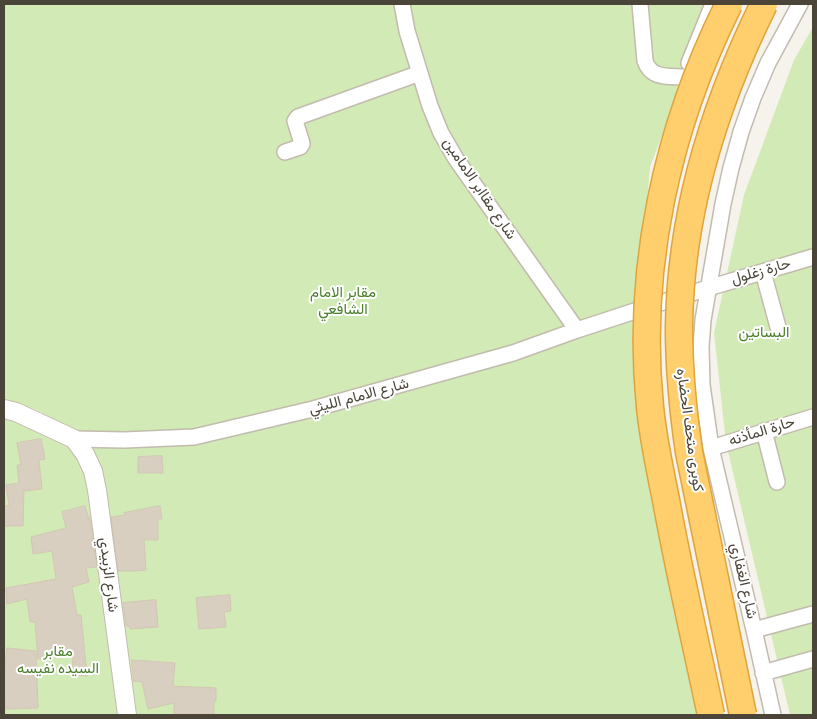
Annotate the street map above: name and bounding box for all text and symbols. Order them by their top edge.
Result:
street label: شارع مقاابر الامامين [438,135,520,243]
street label: حارة زغلول [729,255,793,289]
park label: مقابر الامام الشافعي [310,284,376,319]
park label: البساتين [739,324,789,342]
street label: كوبرى متحف الحضاره [671,367,707,493]
street label: شارع الامام الليثي [307,375,411,419]
street label: حارة المأذنه [727,413,797,451]
street label: شارع الزبيدي [94,537,122,613]
street label: شارع الغفاري [726,541,760,621]
park label: مقابر السيده نفيسه [17,643,99,678]

